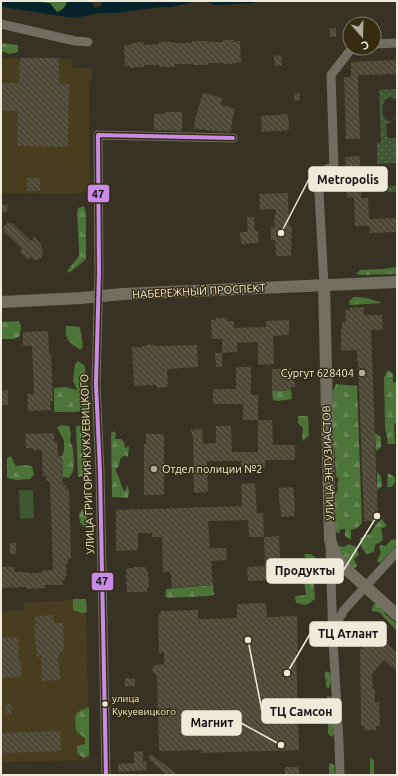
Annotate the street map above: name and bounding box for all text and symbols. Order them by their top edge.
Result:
north arrow [342,16,382,56]
text: С [360,39,371,52]
callout: Metropolis [309,167,387,191]
text: Metropolis [317,173,379,186]
line badge: 47 [87,184,110,203]
text: 47 [92,188,104,200]
street label: НАБЕРЕЖНЫЙ ПРОСПЕКТ [132,282,266,300]
place label: Сургут 628404 [281,367,354,379]
marker: Сургут 628404 [357,368,367,378]
street label: УЛИЦА ГРИГОРИЯ КУКУЕВИЦКОГО [78,374,96,554]
street label: УЛИЦА ЭНТУЗИАСТОВ [320,405,336,521]
place label: Отдел полиции №2 [162,463,263,475]
marker: Отдел полиции №2 [149,464,159,474]
callout: Продукты [267,559,343,583]
text: Продукты [275,564,335,577]
line badge: 47 [91,572,114,591]
text: 47 [96,575,108,587]
callout: ТЦ Атлант [310,622,386,646]
text: ТЦ Атлант [318,627,378,640]
place label: улица Кукуевицкого [112,693,176,717]
marker: улица Кукуевицкого [100,699,110,709]
callout: ТЦ Самсон [262,699,341,723]
text: ТЦ Самсон [270,705,332,718]
callout: Магнит [182,711,241,735]
text: Магнит [191,716,233,729]

